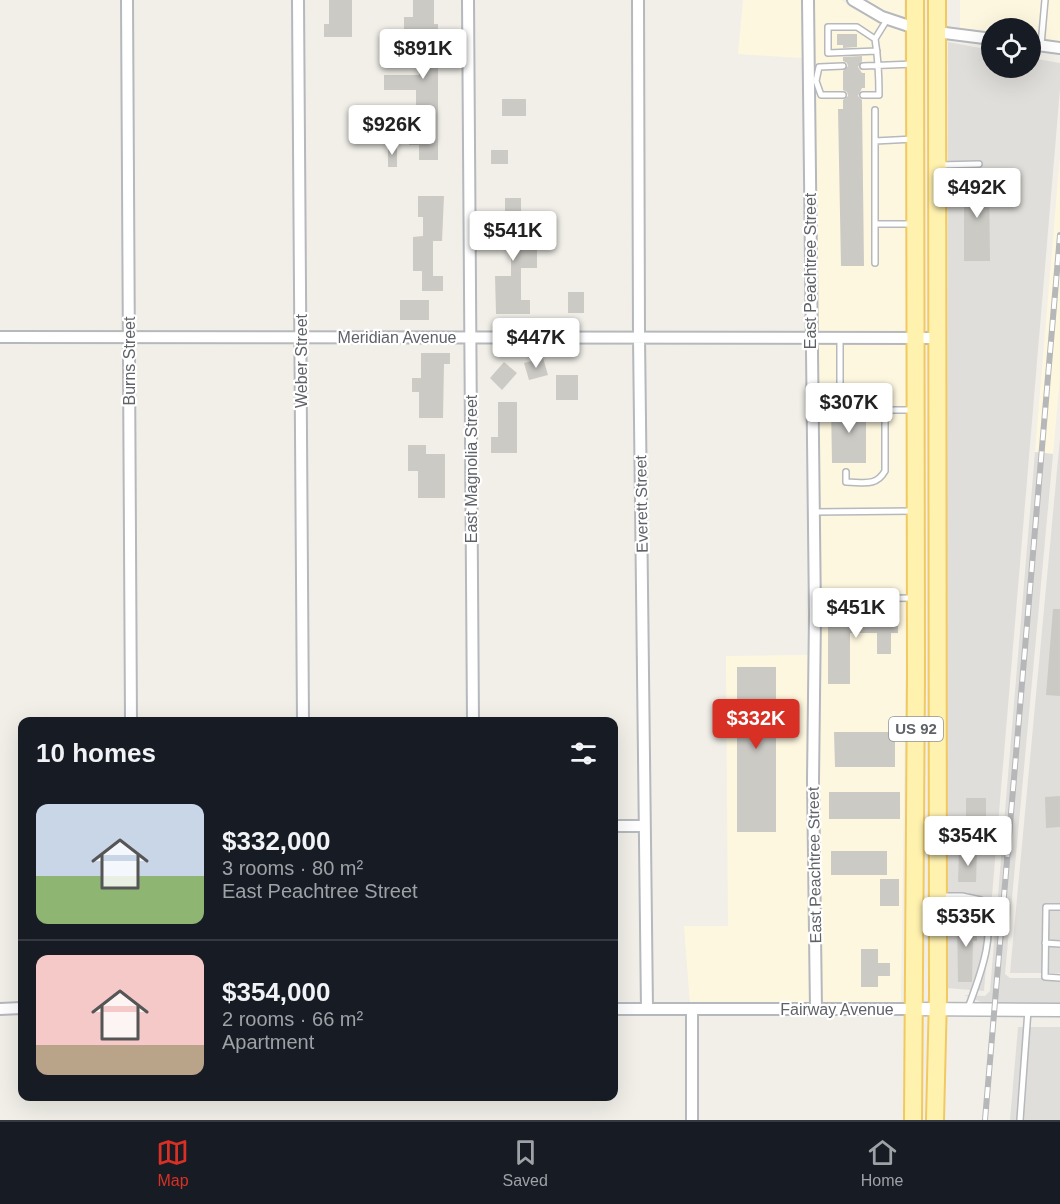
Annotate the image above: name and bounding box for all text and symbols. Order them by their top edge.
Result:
map controls [981,18,1041,78]
button: locate [981,18,1041,78]
pin: $891K [381,29,465,80]
text: $891K [394,37,452,59]
pin: $926K [350,105,434,156]
text: $926K [363,113,421,135]
pin: $492K [935,168,1019,219]
text: $492K [948,176,1006,198]
street label: East Peachtree Street [802,192,819,349]
pin: $541K [471,211,555,262]
text: $541K [484,219,542,241]
street label: Weber Street [293,313,310,408]
street label: Burns Street [121,316,138,405]
pin: $447K [494,318,578,369]
text: $447K [507,326,565,348]
street label: Meridian Avenue [338,329,457,346]
pin: $307K [807,383,891,434]
text: $307K [820,391,878,413]
street label: East Magnolia Street [463,394,480,543]
street label: Everett Street [632,454,651,553]
pin: $451K [814,588,898,639]
text: $451K [827,596,885,618]
pin: $332K [714,699,798,750]
text: $332K [727,707,785,729]
road number: US 92 [889,717,943,741]
icon: filters [567,737,600,770]
text: 10 homes [36,738,156,768]
street label: East Peachtree Street [805,786,824,943]
pin: $354K [926,816,1010,867]
text: $354K [939,824,997,846]
text: $332,000 [222,826,330,856]
icon: home [84,828,156,900]
text: 3 rooms · 80 m² [222,857,363,879]
text: East Peachtree Street [222,880,418,902]
pin: $535K [924,897,1008,948]
text: $535K [937,905,995,927]
text: $354,000 [222,977,330,1007]
icon: home [84,979,156,1051]
street label: Fairway Avenue [780,1001,894,1018]
text: 2 rooms · 66 m² [222,1008,363,1030]
text: Apartment [222,1031,314,1053]
tab: Map [156,1136,189,1190]
tab: Saved [502,1136,548,1190]
tab: Home [861,1136,903,1190]

